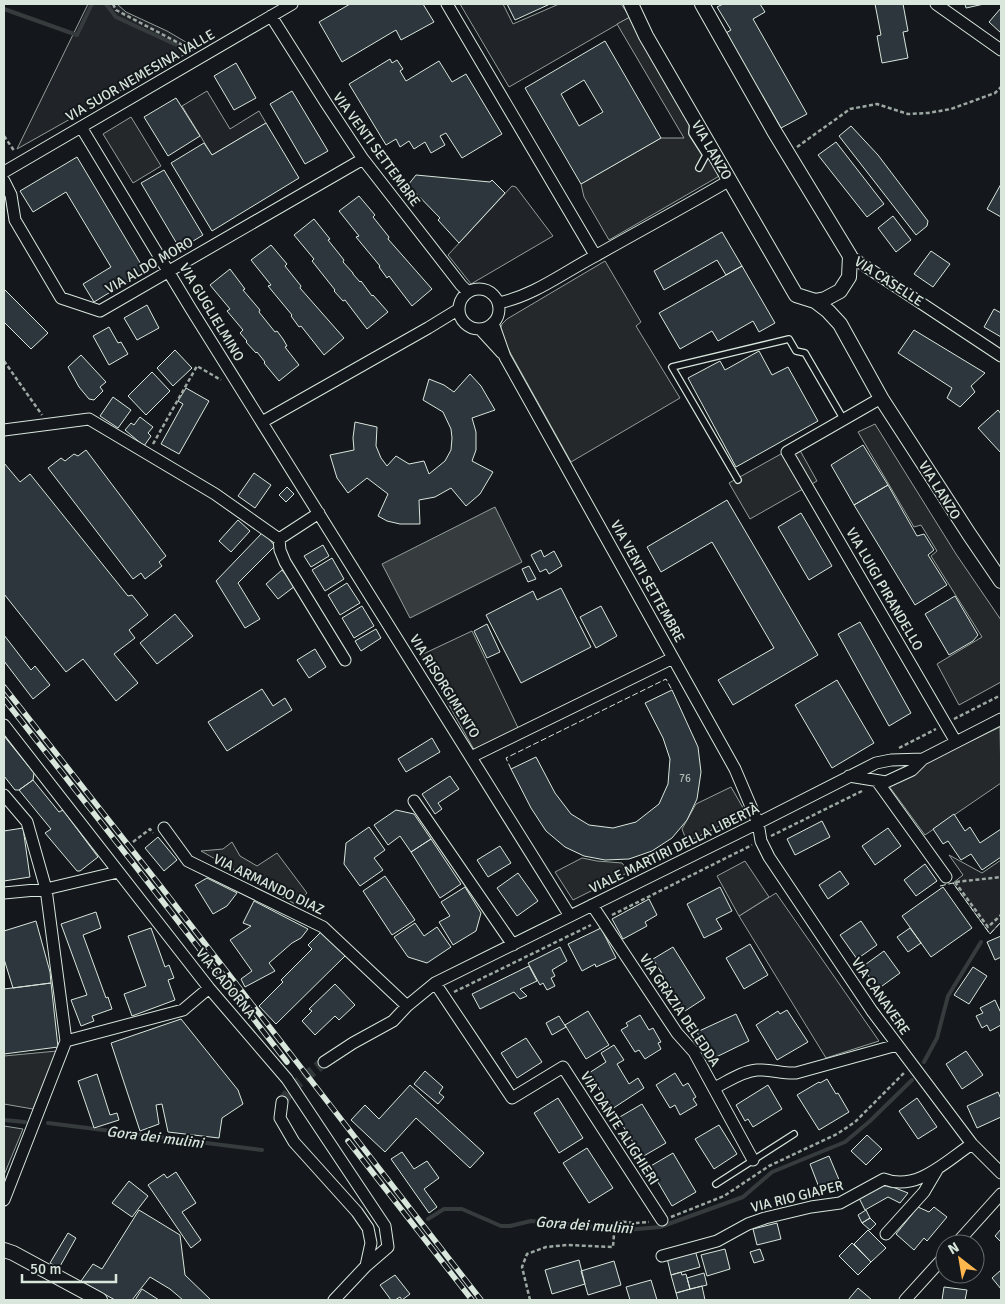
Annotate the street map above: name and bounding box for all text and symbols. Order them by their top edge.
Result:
street label: VIA SUOR NEMESINA VALLE [63,26,218,125]
street label: VIA VENTI SETTEMBRE [329,89,424,210]
street label: VIA LANZO [688,118,735,183]
street label: VIA ALDO MORO [102,233,196,297]
street label: VIA CASELLE [851,253,926,310]
street label: VIA GUGLIELMINO [176,260,248,364]
street label: VIA LANZO [915,458,964,523]
street label: VIA VENTI SETTEMBRE [607,517,688,645]
street label: VIA LUIGI PIRANDELLO [842,525,927,654]
street label: VIA RISORGIMENTO [406,631,483,741]
house number: 76 [679,772,691,785]
street label: VIALE MARTIRI DELLA LIBERTÀ [586,800,762,897]
street label: VIA ARMANDO DIAZ [211,850,327,919]
street label: VIA CADORNA [192,945,259,1022]
street label: VIA GRAZIA DELEDDA [636,951,724,1070]
street label: VIA CANAVERE [848,954,914,1038]
street label: VIA DANTE ALIGHIERI [577,1069,663,1188]
water label: Gora dei mulini [106,1122,206,1152]
street label: VIA RIO GIAPER [749,1177,845,1216]
water label: Gora dei mulini [535,1213,635,1238]
north arrow [935,1234,985,1284]
text: N [945,1238,962,1258]
scale bar [22,1252,116,1284]
text: 50 m [30,1260,61,1278]

